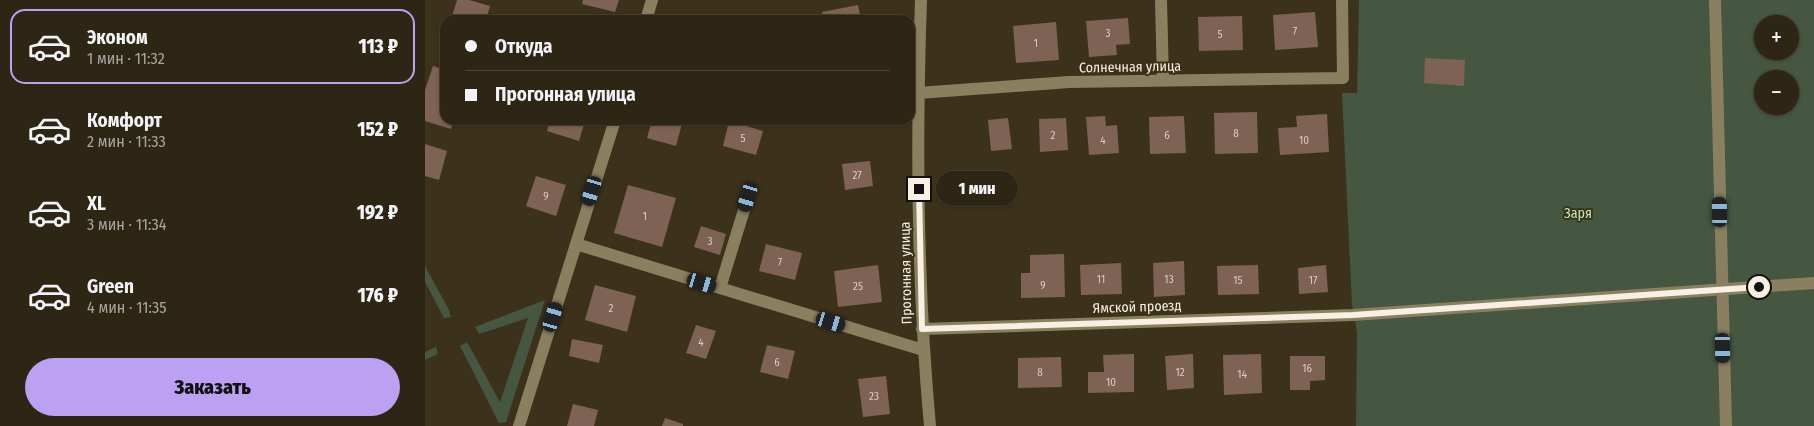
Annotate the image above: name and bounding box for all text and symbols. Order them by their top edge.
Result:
map controls [1754,15,1799,115]
button: + [1754,15,1799,60]
icon: car [27,24,72,69]
house number: 7 [1293,25,1298,38]
text: Эконом [87,26,148,49]
house number: 3 [1106,27,1111,40]
house number: 5 [1217,28,1223,41]
text: 113 ₽ [359,35,398,58]
text: Откуда [495,35,552,58]
house number: 1 [1034,37,1038,50]
text: 1 мин · 11:32 [87,49,165,68]
street label: Солнечная улица [1079,58,1181,76]
button: − [1754,70,1799,115]
text: Прогонная улица [495,83,636,106]
icon: car [27,107,72,152]
text: Комфорт [87,109,162,132]
text: 152 ₽ [357,118,398,141]
house number: 8 [1233,127,1239,140]
house number: 2 [1051,129,1056,142]
house number: 6 [1164,129,1170,142]
text: 2 мин · 11:33 [87,132,166,151]
house number: 5 [740,132,746,145]
house number: 4 [1100,134,1106,147]
house number: 10 [1299,134,1309,147]
house number: 27 [852,169,862,182]
callout: 1 мин [937,172,1019,206]
car [580,174,603,208]
route end [908,178,930,200]
text: 1 мин [959,179,995,198]
car [736,180,759,214]
icon: car [27,190,72,235]
house number: 9 [543,190,549,203]
text: XL [87,192,106,215]
car [1712,197,1727,227]
text: 192 ₽ [357,201,398,224]
park label: Заря [1564,205,1592,222]
house number: 1 [643,210,647,223]
text: 3 мин · 11:34 [87,215,166,234]
street label: Прогонная улица [897,221,915,325]
house number: 3 [708,235,713,248]
house number: 7 [778,256,783,269]
car [685,271,718,295]
icon: car [27,273,72,318]
house number: 11 [1097,273,1105,286]
house number: 13 [1164,273,1174,286]
house number: 15 [1233,274,1243,287]
house number: 17 [1309,274,1318,287]
text: Green [87,275,134,298]
route start [1748,276,1770,298]
house number: 9 [1040,279,1046,292]
house number: 25 [853,280,863,293]
text: 176 ₽ [357,284,398,307]
street label: Ямской проезд [1092,297,1182,317]
text: 4 мин · 11:35 [87,298,167,317]
car [541,300,564,334]
house number: 2 [609,302,614,315]
car [814,310,847,334]
car [1715,333,1730,363]
house number: 4 [698,336,704,349]
house number: 6 [774,356,780,369]
button: Заказать [25,358,400,416]
house number: 16 [1302,362,1312,375]
house number: 8 [1037,366,1043,379]
house number: 12 [1175,366,1185,379]
house number: 14 [1237,368,1247,381]
house number: 10 [1106,376,1116,389]
house number: 23 [869,390,879,403]

